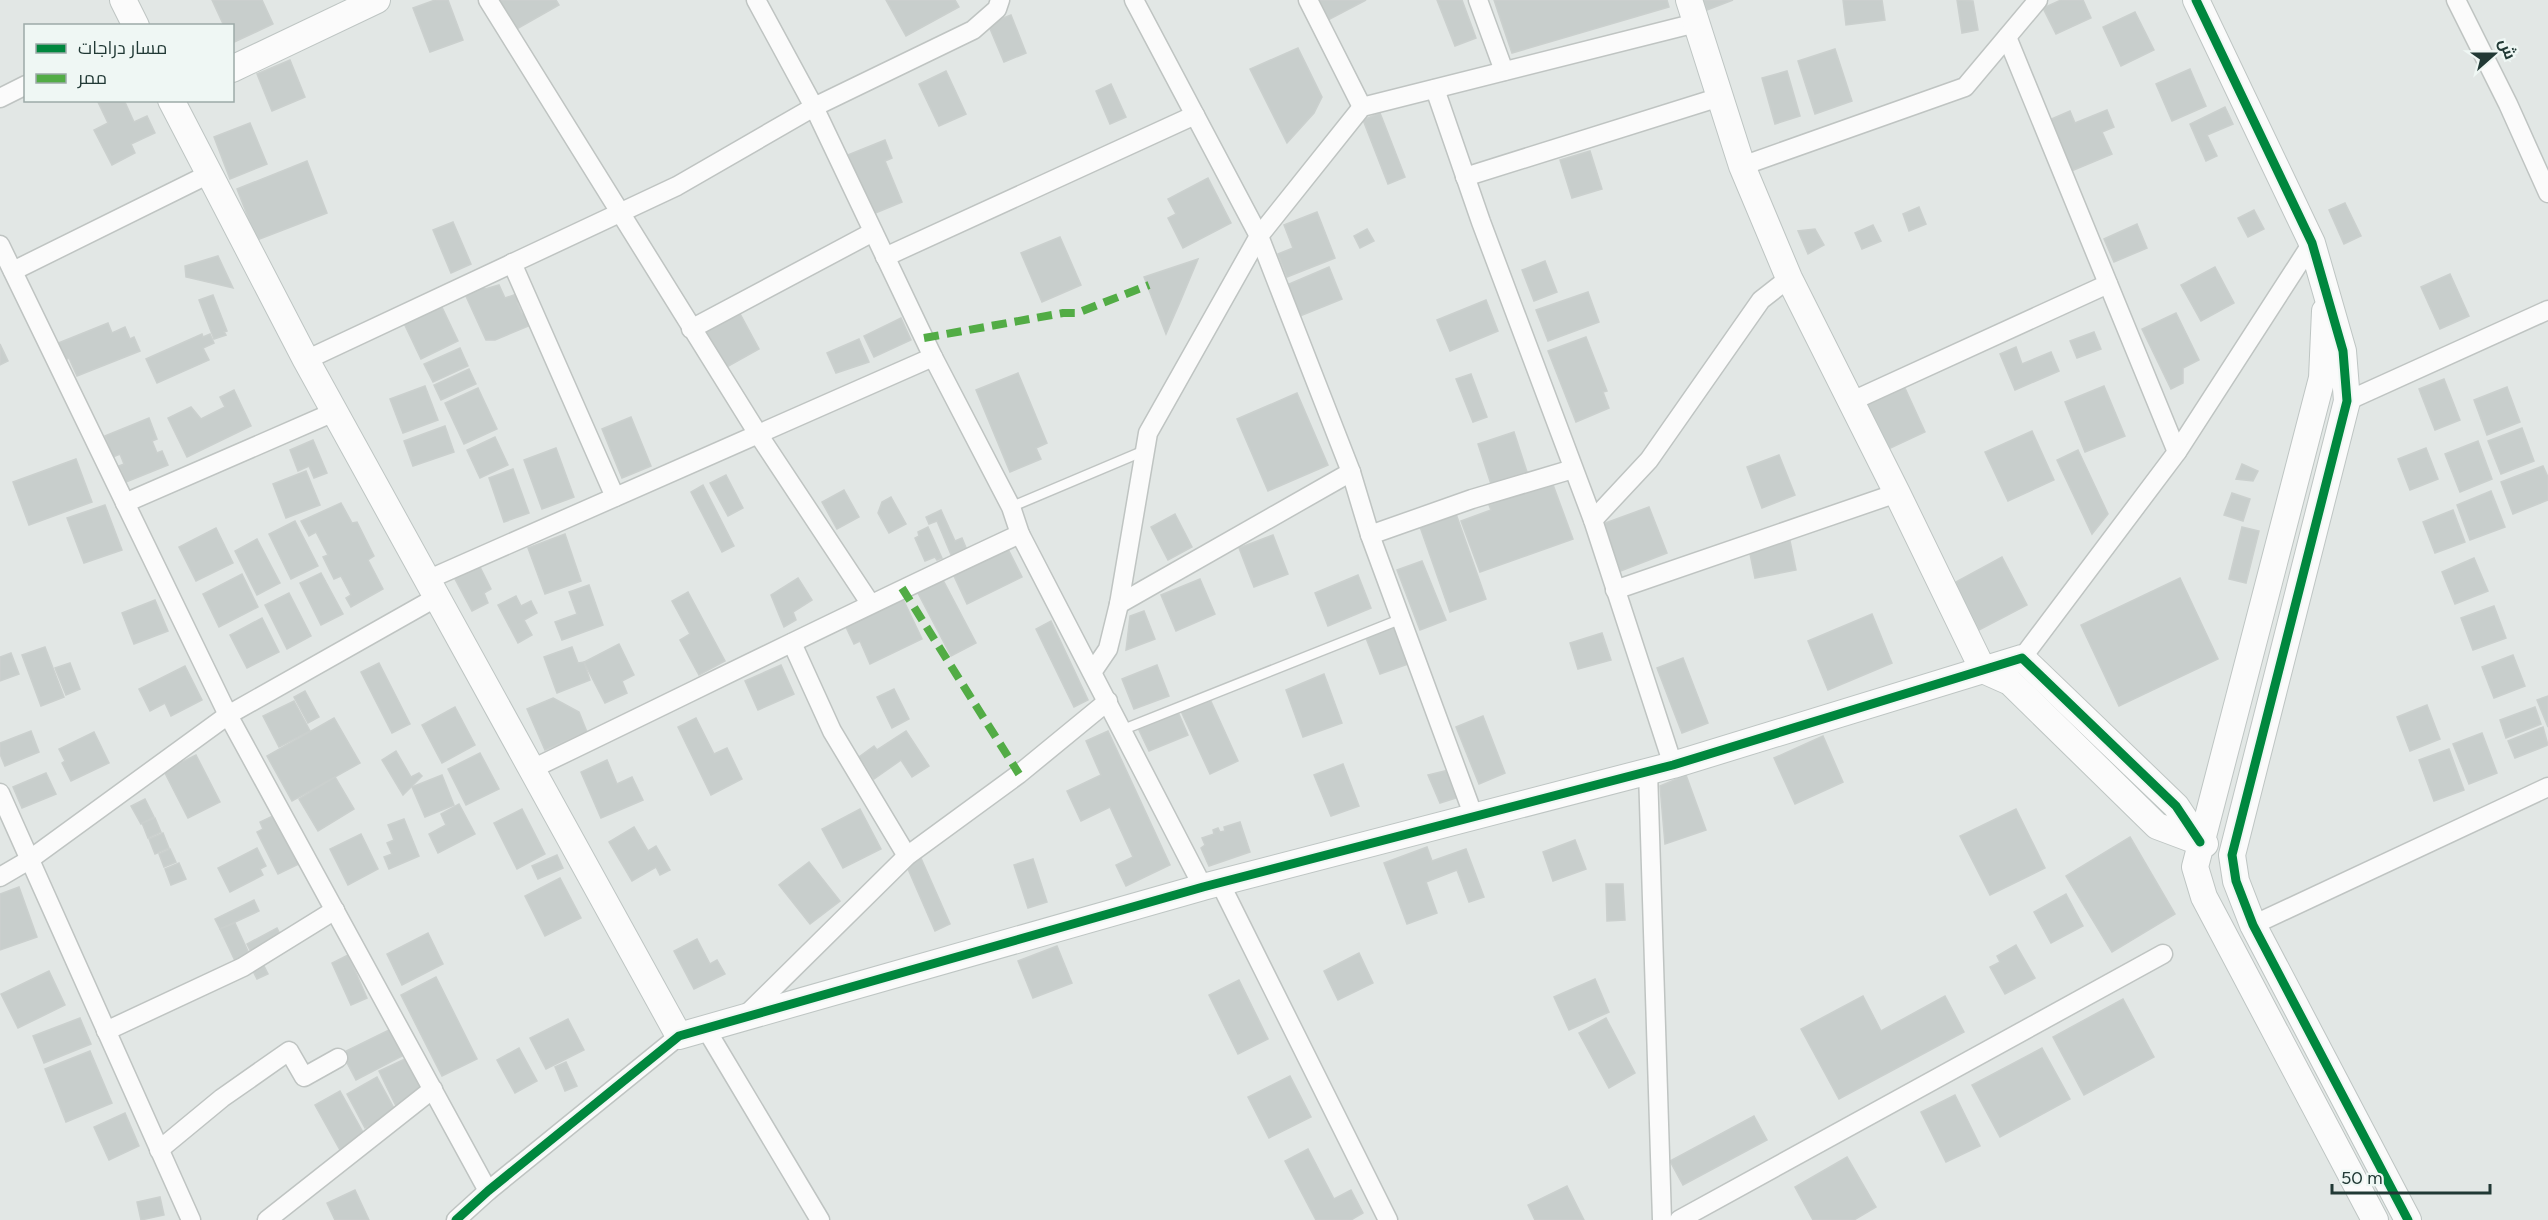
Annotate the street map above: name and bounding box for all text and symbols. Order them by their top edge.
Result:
legend [24,24,234,102]
north arrow [2464,24,2524,84]
text: ش [2495,36,2520,62]
text: مسار دراجات [78,37,167,59]
text: ممر [77,67,107,89]
scale bar [2332,1157,2490,1195]
text: 50 m [2341,1167,2383,1189]

